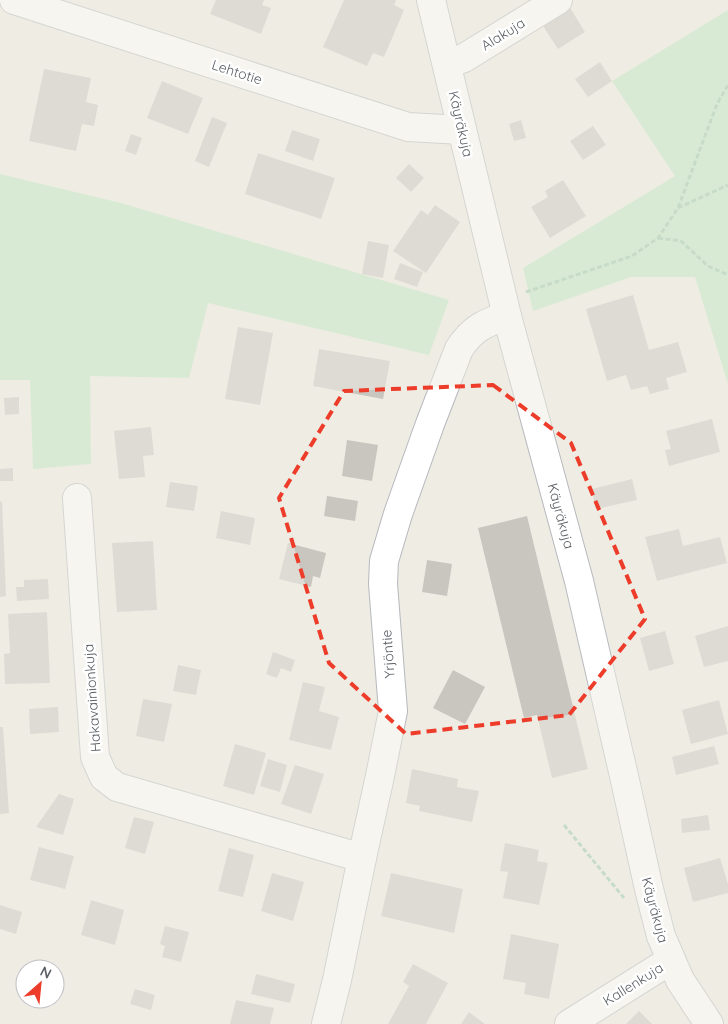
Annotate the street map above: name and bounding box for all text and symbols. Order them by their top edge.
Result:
street label: Alakuja [478,14,528,54]
street label: Lehtotie [209,55,265,89]
street label: Käyräkuja [445,89,477,159]
street label: Käyräkuja [544,481,578,551]
street label: Yrjöntie [377,629,399,679]
street label: Hakavainionkuja [79,643,105,753]
street label: Käyräkuja [638,875,672,945]
street label: Kallenkuja [599,958,667,1010]
north arrow [15,959,65,1009]
text: N [37,962,55,983]

